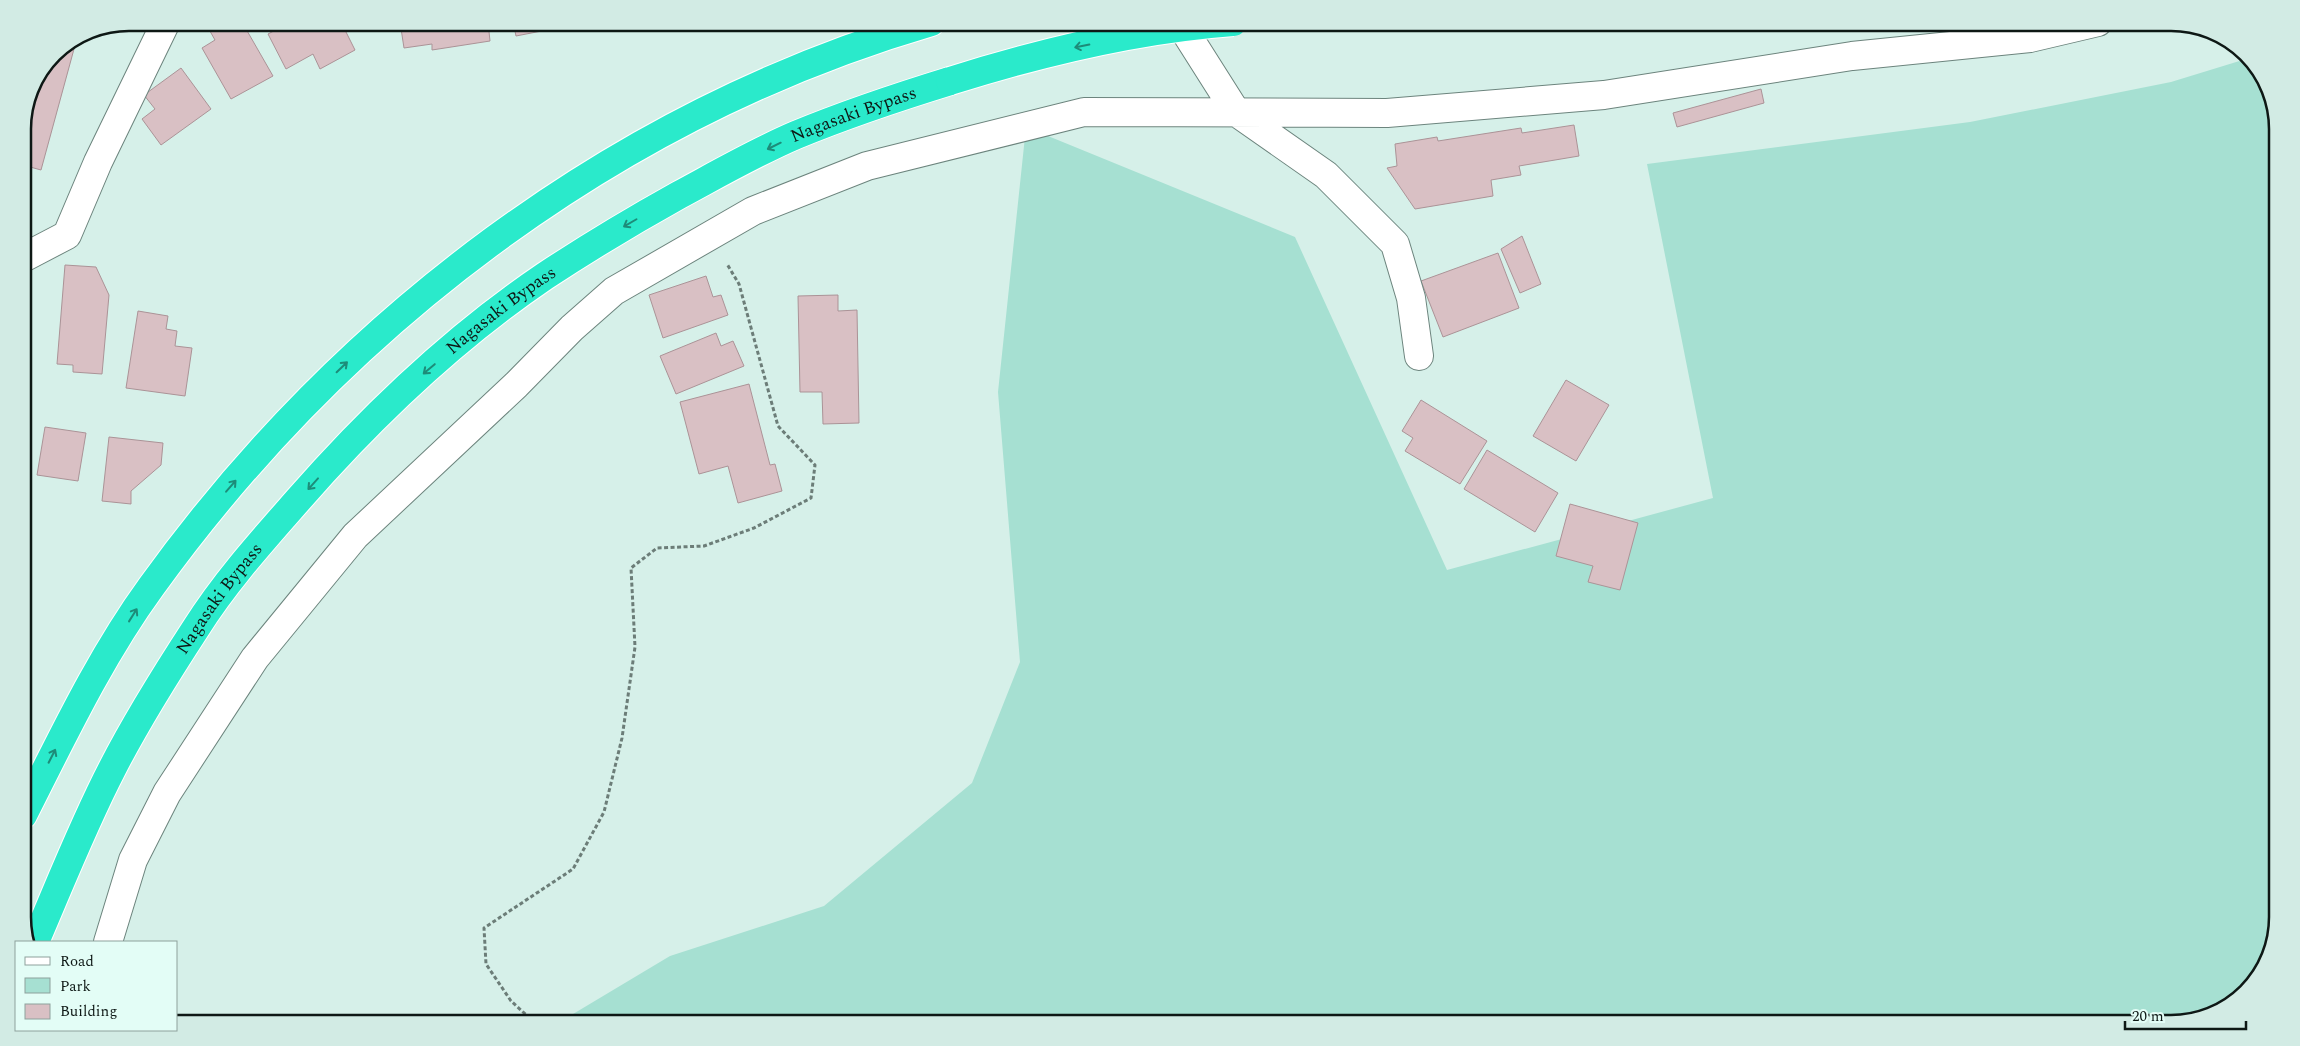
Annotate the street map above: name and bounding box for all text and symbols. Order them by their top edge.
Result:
one-way arrow [1074,42,1090,52]
street label: Nagasaki Bypass [786,79,920,149]
one-way arrow [766,141,781,151]
one-way arrow [624,218,638,228]
street label: Nagasaki Bypass [440,259,561,361]
one-way arrow [335,361,348,373]
one-way arrow [422,364,435,375]
one-way arrow [307,477,319,490]
one-way arrow [225,479,236,492]
street label: Nagasaki Bypass [169,537,269,660]
one-way arrow [127,608,138,622]
one-way arrow [48,749,58,764]
legend [15,941,178,1031]
text: Road [60,950,94,973]
text: Park [60,975,91,998]
scale bar [2125,998,2246,1030]
text: Building [60,1000,117,1023]
text: 20 m [2132,1005,2164,1028]

